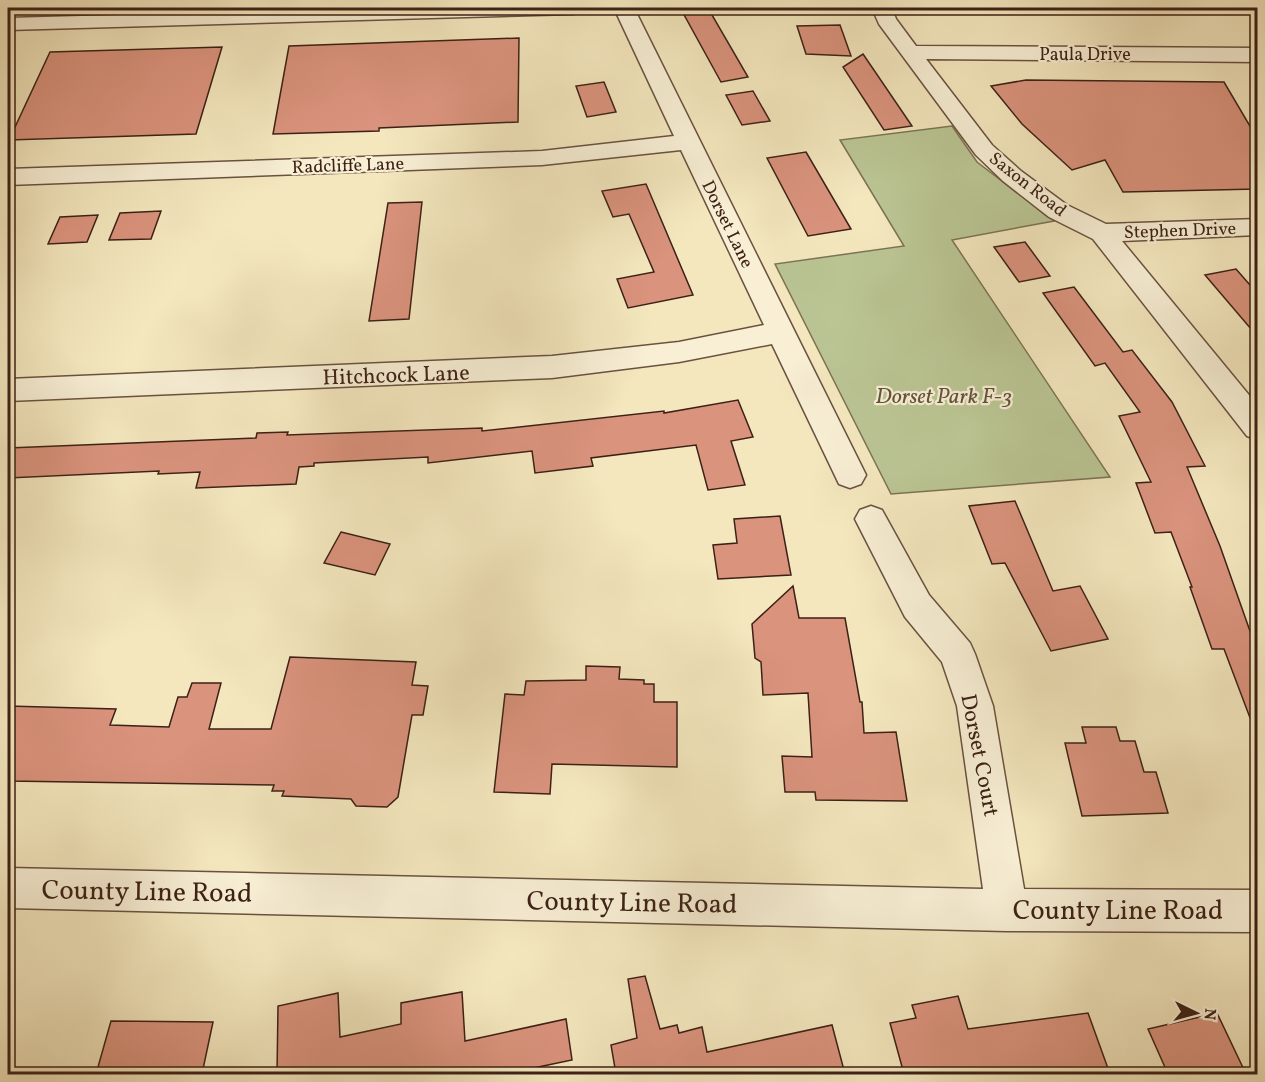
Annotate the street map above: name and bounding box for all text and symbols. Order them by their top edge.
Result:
street label: Paula Drive [1039,43,1131,68]
street label: Saxon Road [983,147,1071,223]
street label: Radcliffe Lane [292,152,405,181]
street label: Dorset Lane [695,177,759,273]
street label: Stephen Drive [1123,217,1237,246]
street label: Hitchcock Lane [322,358,470,395]
park label: Dorset Park F-3 [876,382,1012,413]
street label: Dorset Court [951,691,1006,820]
street label: County Line Road [41,872,253,914]
street label: County Line Road [526,883,738,925]
street label: County Line Road [1013,893,1223,931]
north arrow [1166,983,1226,1043]
text: N [1197,1007,1220,1021]

